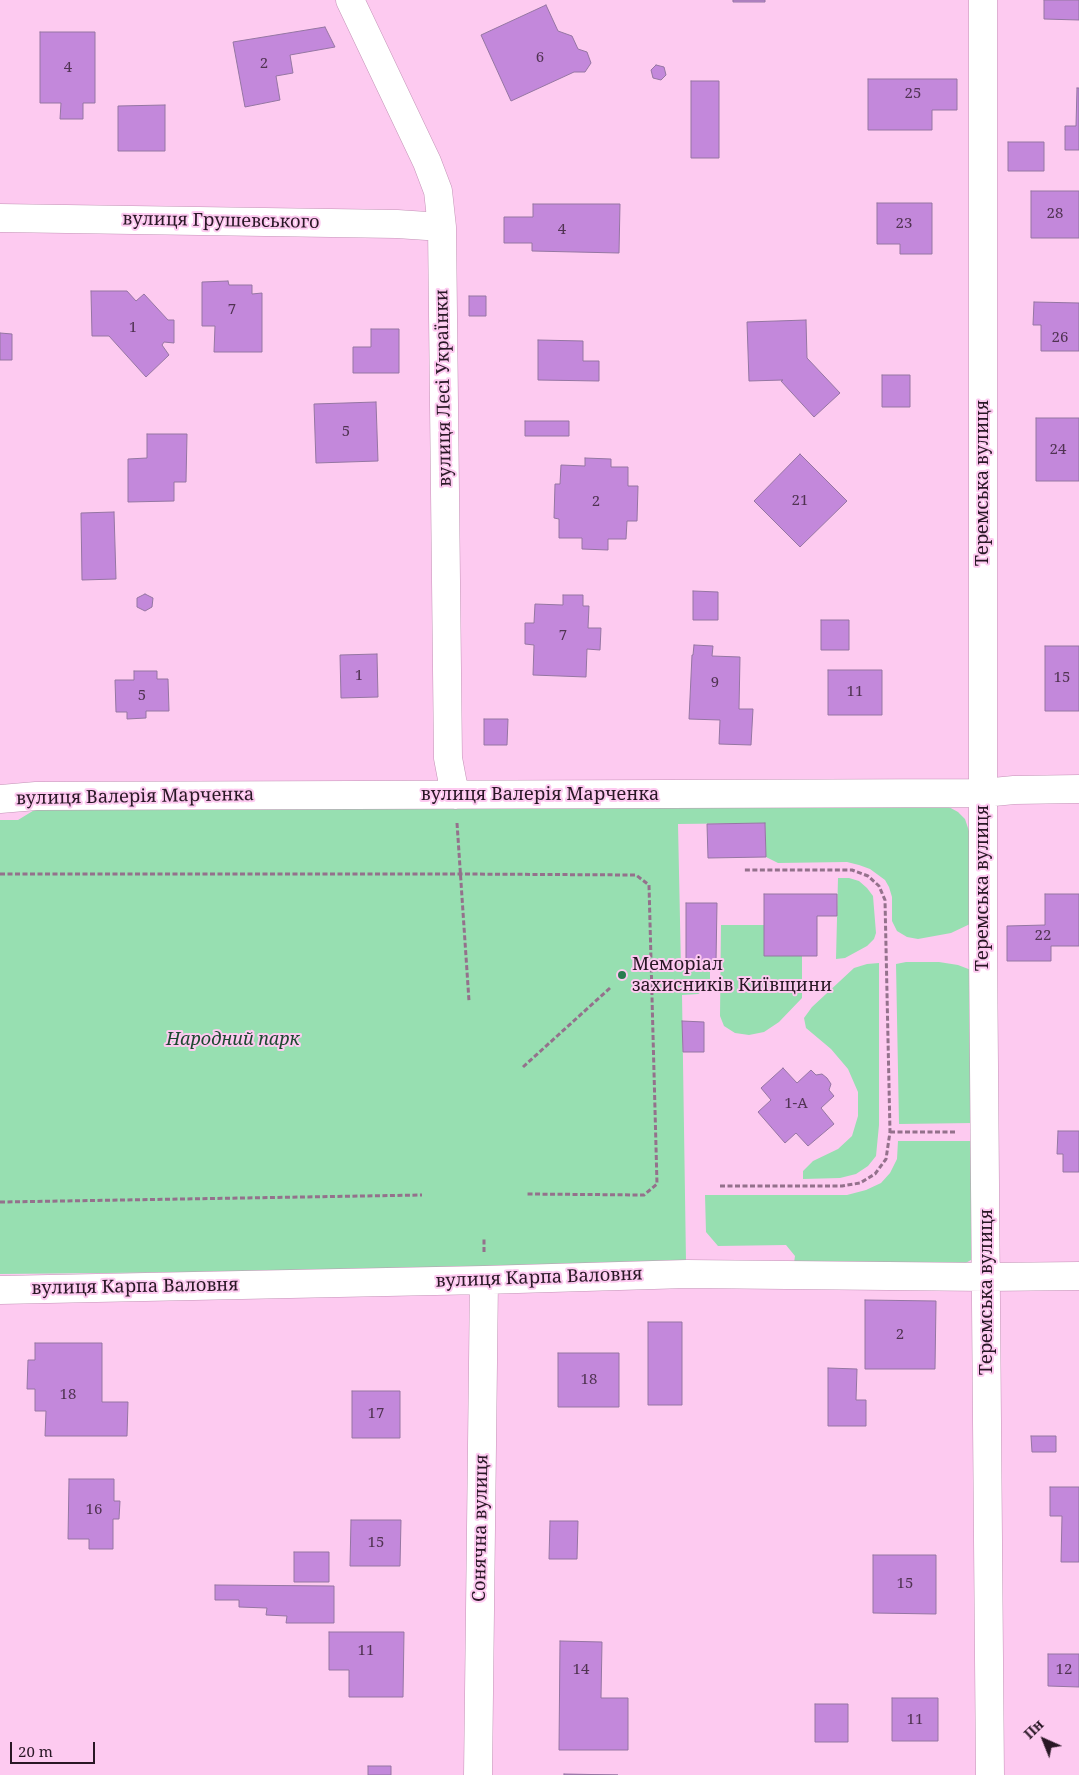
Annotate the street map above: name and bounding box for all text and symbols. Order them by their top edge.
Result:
house number: 6 [536,49,544,67]
house number: 2 [260,55,268,73]
house number: 4 [64,59,72,77]
house number: 25 [905,85,921,103]
house number: 28 [1047,205,1063,223]
street label: вулиця Грушевського [122,208,320,234]
house number: 23 [896,215,912,233]
house number: 4 [558,221,566,239]
street label: вулиця Лесі Українки [431,289,457,487]
house number: 7 [228,301,236,319]
house number: 1 [129,319,137,337]
house number: 26 [1052,329,1068,347]
street label: Теремська вулиця [972,400,994,566]
house number: 5 [342,423,350,441]
house number: 24 [1050,441,1066,459]
house number: 21 [792,492,808,510]
house number: 2 [592,493,600,511]
house number: 7 [559,627,567,645]
house number: 1 [355,667,363,685]
house number: 15 [1054,669,1070,687]
house number: 9 [711,674,719,692]
house number: 11 [847,683,863,701]
house number: 5 [138,687,146,705]
street label: вулиця Валерія Марченка [16,784,254,810]
street label: вулиця Валерія Марченка [421,784,659,806]
street label: Теремська вулиця [972,805,994,971]
house number: 22 [1035,927,1051,945]
place label: Меморіал захисників Київщини [632,954,832,996]
marker: Меморіал захисників Київщини [616,969,628,981]
park label: Народний парк [166,1029,300,1051]
house number: 1-А [784,1095,808,1113]
street label: Теремська вулиця [976,1209,998,1375]
street label: вулиця Карпа Валовня [435,1264,643,1292]
street label: вулиця Карпа Валовня [31,1274,239,1300]
house number: 2 [896,1326,904,1344]
house number: 18 [581,1371,597,1389]
house number: 18 [60,1386,76,1404]
house number: 17 [368,1405,384,1423]
street label: Сонячна вулиця [469,1454,493,1602]
house number: 16 [86,1501,102,1519]
house number: 15 [368,1534,384,1552]
house number: 15 [897,1575,913,1593]
house number: 11 [358,1642,374,1660]
house number: 14 [573,1661,589,1679]
house number: 12 [1056,1661,1072,1679]
house number: 11 [907,1711,923,1729]
north arrow [1019,1715,1069,1765]
text: Пн [1019,1715,1047,1743]
scale bar [12,1732,98,1764]
text: 20 m [18,1741,53,1761]

